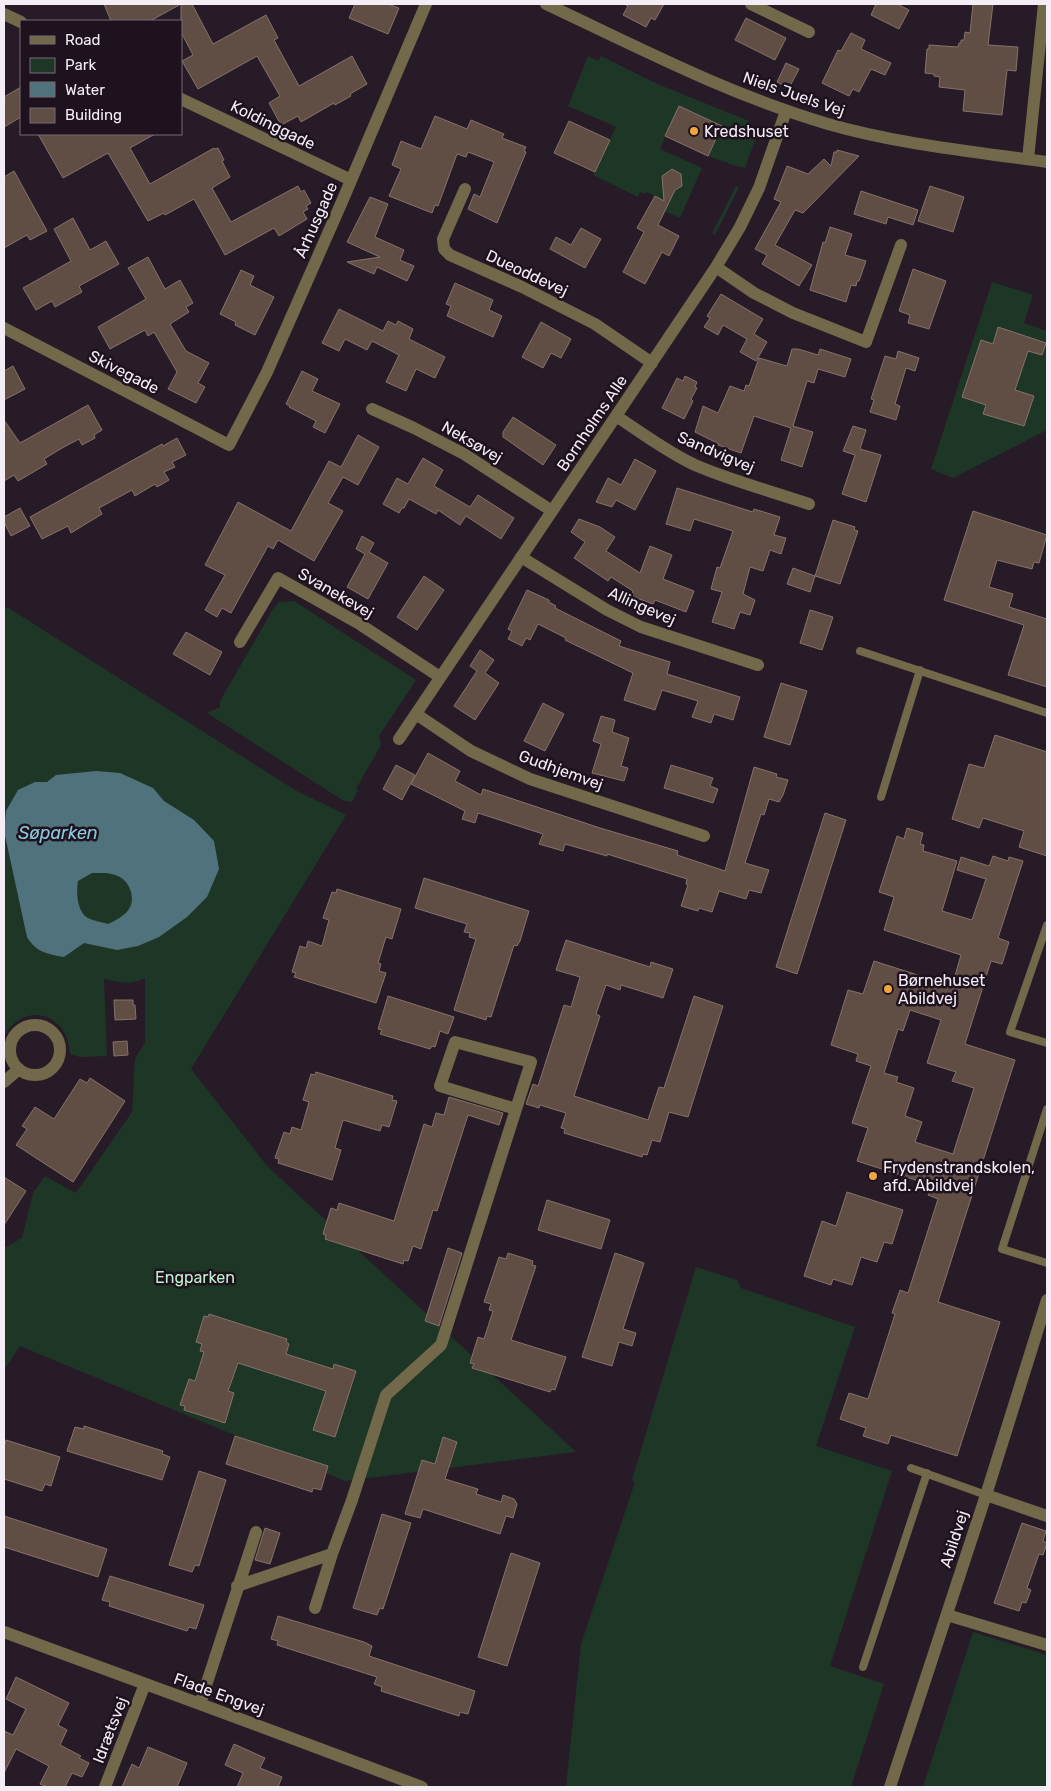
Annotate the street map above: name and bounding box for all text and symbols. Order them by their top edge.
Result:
legend [20,20,182,135]
text: Road [65,31,101,49]
text: Park [65,56,96,74]
street label: Niels Juels Vej [740,68,848,120]
text: Water [65,81,105,99]
street label: Koldinggade [228,96,318,154]
text: Building [65,106,122,124]
place label: Kredshuset [704,122,789,141]
marker: Kredshuset [688,125,700,137]
street label: Århusgade [291,179,341,261]
street label: Dueoddevej [483,246,571,300]
street label: Skivegade [86,346,162,398]
street label: Bornholms Alle [553,371,631,475]
street label: Neksøvej [438,417,506,467]
street label: Sandvigvej [675,427,757,477]
street label: Svanekevej [295,564,377,622]
street label: Allingevej [605,583,679,629]
street label: Gudhjemvej [516,746,606,794]
water label: Søparken [18,822,98,844]
place label: Børnehuset Abildvej [898,971,985,1008]
marker: Børnehuset Abildvej [882,983,894,995]
place label: Frydenstrandskolen, afd. Abildvej [883,1158,1035,1195]
marker: Frydenstrandskolen, afd. Abildvej [867,1170,879,1182]
park label: Engparken [155,1268,235,1287]
street label: Abildvej [936,1508,972,1570]
street label: Flade Engvej [171,1669,267,1719]
street label: Idrætsvej [89,1694,131,1766]

